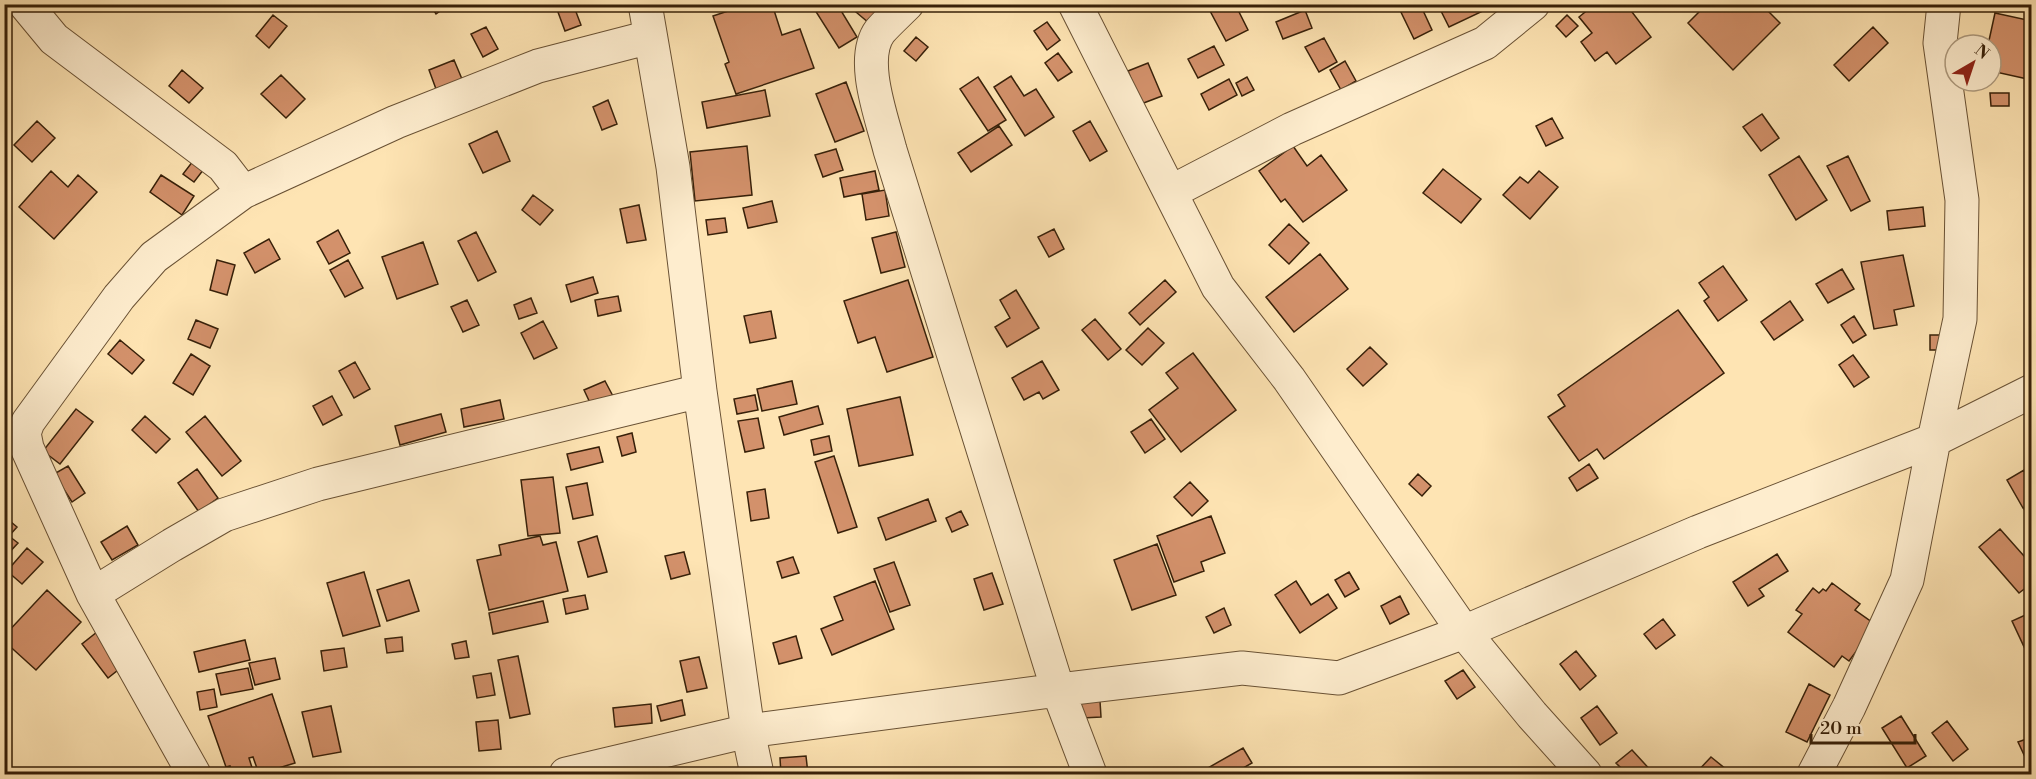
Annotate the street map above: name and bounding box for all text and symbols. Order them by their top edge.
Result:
north arrow [1943,33,2003,93]
text: N [1971,40,1993,64]
scale bar [1811,707,1914,745]
text: 20 m [1820,717,1862,740]

